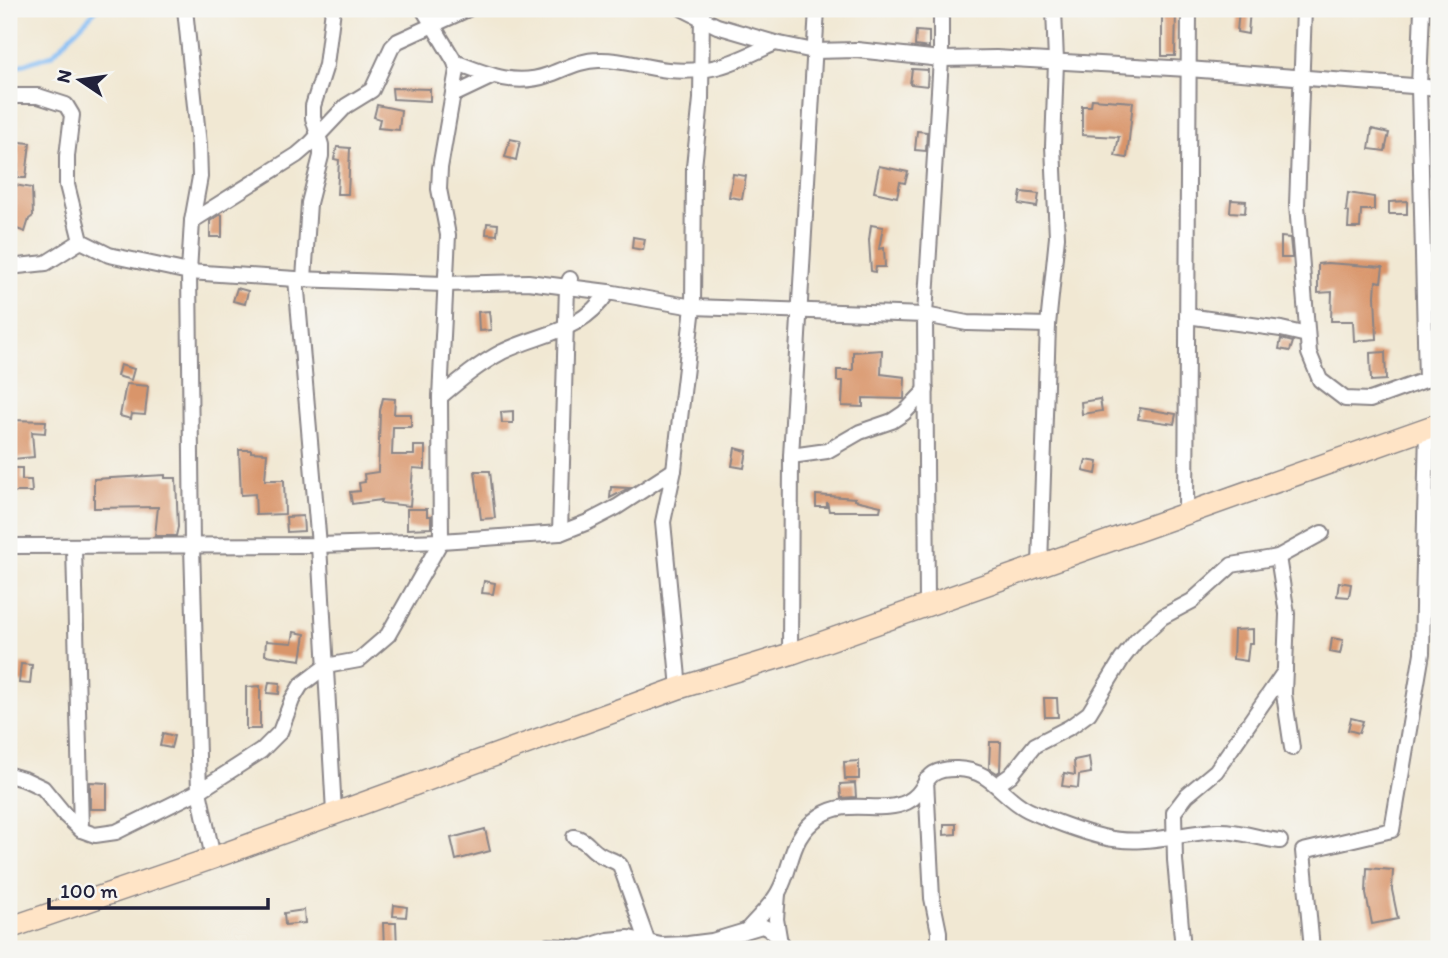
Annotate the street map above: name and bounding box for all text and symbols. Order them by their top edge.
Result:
north arrow [46,46,116,116]
text: N [51,67,77,85]
scale bar [49,867,268,911]
text: 100 m [60,878,118,903]

